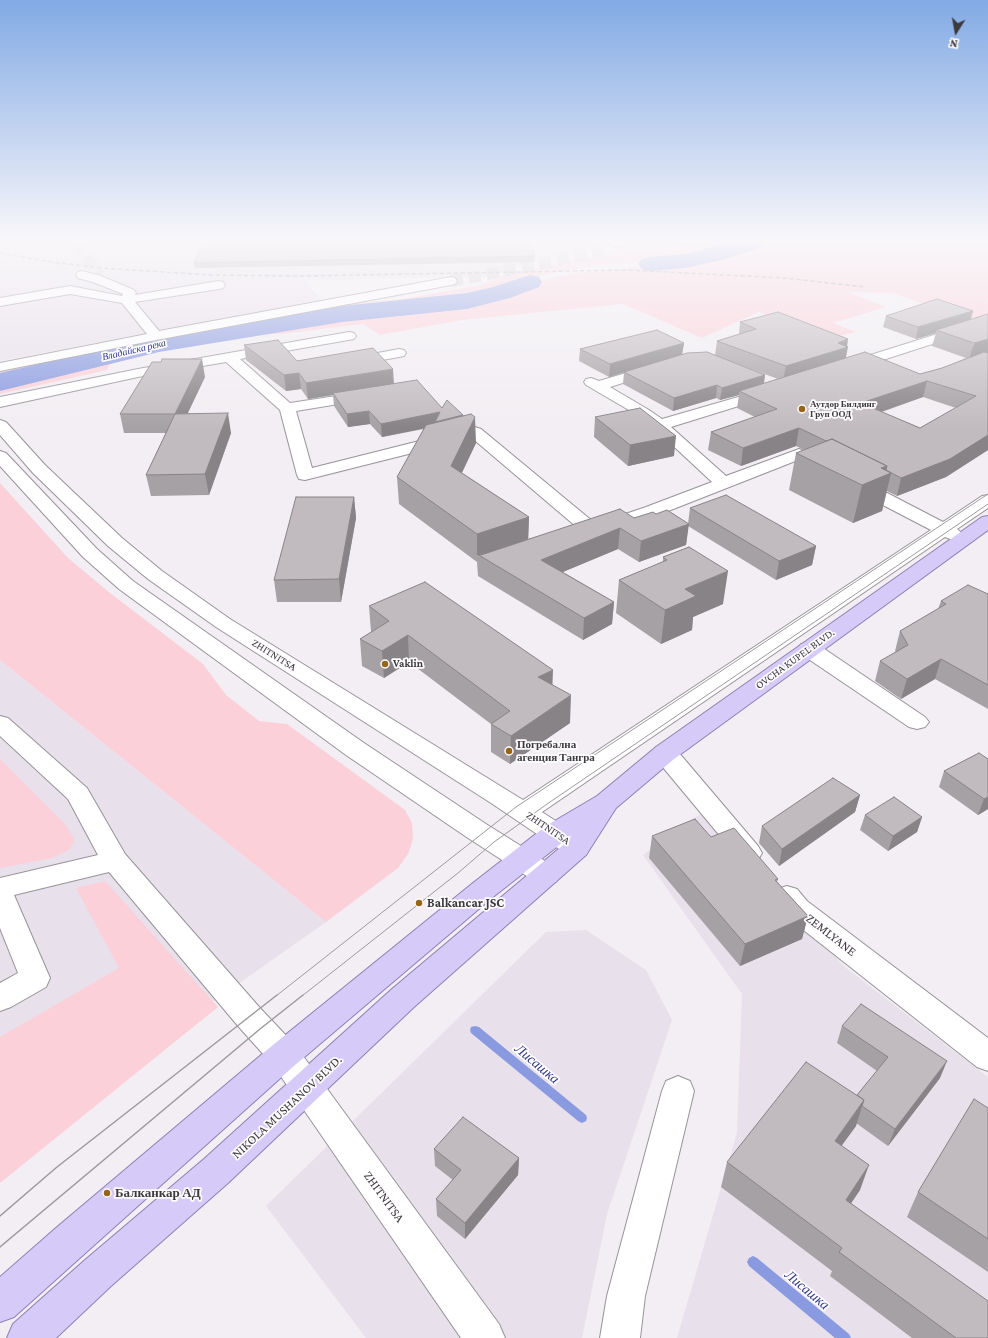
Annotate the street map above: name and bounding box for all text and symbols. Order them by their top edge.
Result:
north arrow [936,12,976,52]
text: N [949,37,959,50]
water label: Владайска река [101,337,167,363]
place label: Аутдор Билдинг Груп ООД [810,399,876,420]
marker: Аутдор Билдинг Груп ООД [797,404,807,414]
street label: OVCHA KUPEL BLVD. [753,626,837,692]
street label: ZHITNITSA [249,636,299,674]
place label: Vaklin [393,657,423,671]
marker: Vaklin [380,659,390,669]
place label: Погребална агенция Тангра [517,738,595,764]
marker: Погребална агенция Тангра [504,746,514,756]
street label: ZHITNITSA [523,808,573,848]
place label: Balkancar JSC [427,895,504,911]
marker: Balkancar JSC [414,898,424,908]
street label: ZEMLYANE [803,910,859,960]
water label: Лисашка [511,1040,563,1088]
street label: NIKOLA MUSHANOV BLVD. [229,1052,345,1162]
street label: ZHITNITSA [360,1168,408,1226]
place label: Балканкар АД [115,1185,201,1201]
marker: Балканкар АД [102,1188,112,1198]
water label: Лисашка [781,1266,833,1314]

